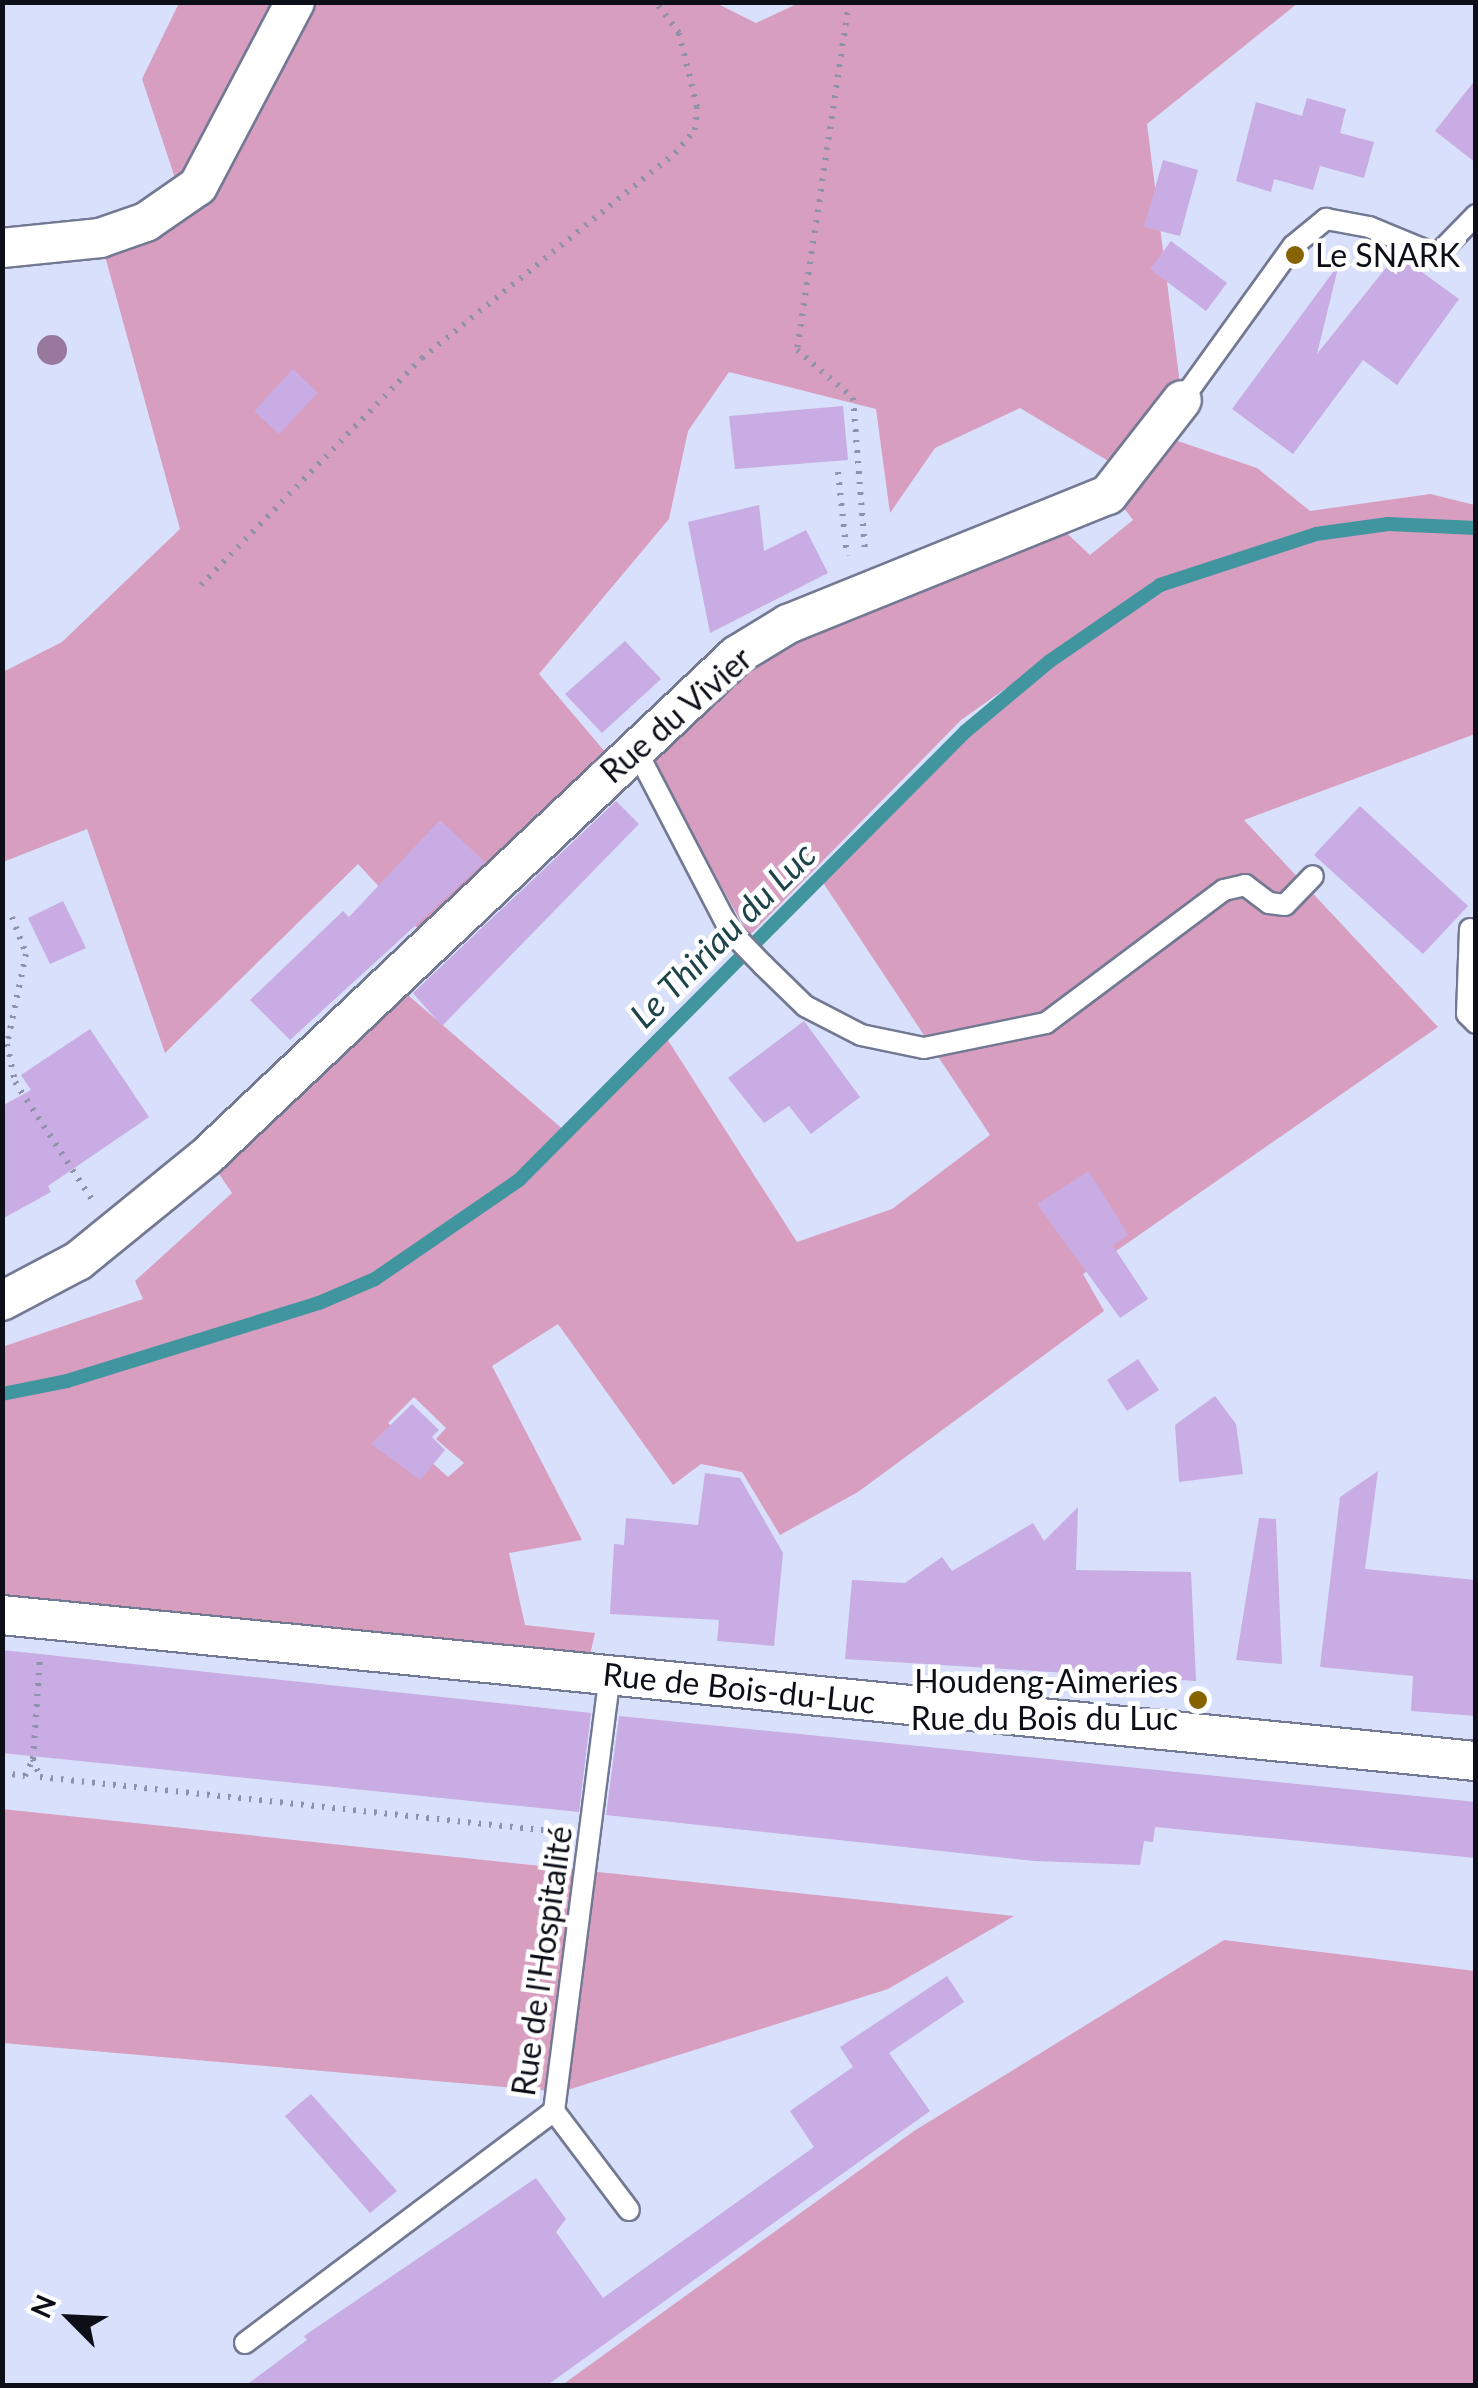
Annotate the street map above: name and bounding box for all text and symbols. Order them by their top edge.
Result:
place label: Le SNARK [1315,236,1460,274]
marker: Le SNARK [1284,244,1306,266]
street label: Rue du Vivier [592,639,760,791]
water label: Le Thiriau du Luc [620,832,824,1036]
street label: Rue de Bois-du-Luc [601,1655,877,1721]
place label: Houdeng-Aimeries Rue du Bois du Luc [911,1663,1178,1738]
marker: Houdeng-Aimeries Rue du Bois du Luc [1187,1689,1209,1711]
street label: Rue de l'Hospitalité [504,1824,580,2098]
north arrow [20,2268,120,2368]
text: N [23,2289,63,2323]

